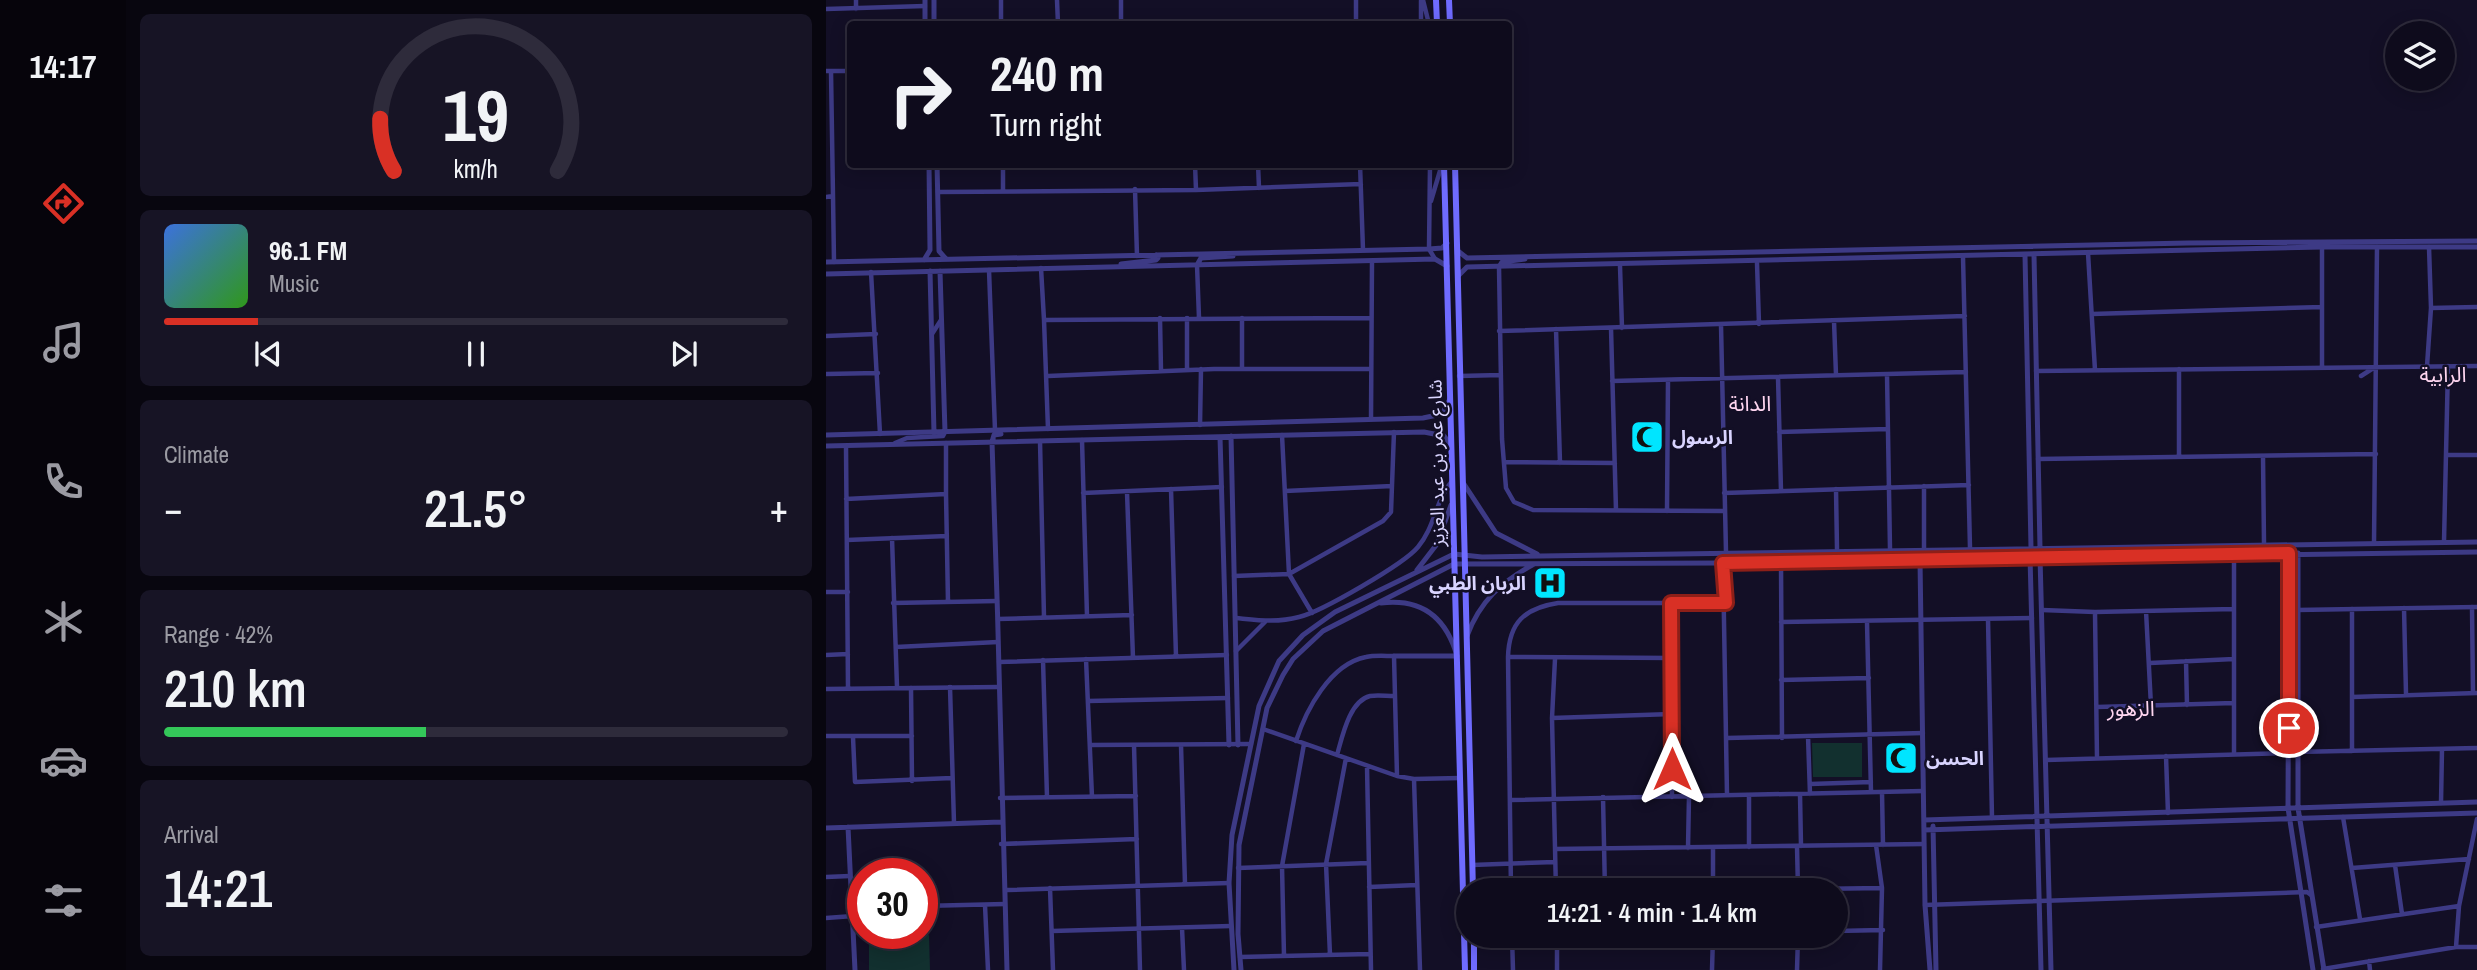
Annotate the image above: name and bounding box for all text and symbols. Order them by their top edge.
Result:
map controls [2385,21,2455,91]
button: layers [2385,21,2455,91]
text: 240 m [990,40,1104,106]
text: 14:17 [29,45,97,88]
icon: right [875,49,966,140]
text: 19 [443,66,509,164]
text: Turn right [990,103,1102,146]
text: km/h [454,152,498,186]
icon: directions [39,179,88,228]
text: 96.1 FM [269,233,347,268]
text: Music [269,268,319,299]
icon: music [39,318,88,367]
icon: previous [249,335,287,373]
icon: pause [457,335,495,373]
icon: next [665,335,703,373]
district label: الرابية [2420,360,2466,389]
street label: شارع عمر بن عبد العزيز [1422,379,1451,548]
district label: الدانة [1729,389,1771,418]
mosque icon: الرسول [1628,418,1666,456]
place label: الرسول [1672,424,1733,450]
text: Climate [164,439,229,470]
icon: phone [39,457,88,506]
text: 21.5° [424,473,528,543]
text: − [164,483,182,534]
text: + [770,483,788,534]
hospital icon: الربان الطبي [1531,564,1569,602]
place label: الربان الطبي [1429,570,1526,598]
icon: climate [39,597,88,646]
text: Range · 42% [164,619,273,650]
text: 210 km [164,653,307,723]
district label: الزهور [2106,694,2155,723]
pin [2259,698,2319,758]
icon: arrive [2270,709,2308,747]
position arrow [1635,732,1709,806]
icon: car [39,736,88,785]
mosque icon: الحسن [1882,739,1920,777]
place label: الحسن [1926,745,1984,771]
text: Arrival [164,819,219,850]
text: 14:21 [164,853,272,923]
speed limit sign: 30 [847,858,938,949]
icon: filters [39,876,88,925]
text: 14:21 · 4 min · 1.4 km [1547,895,1757,930]

